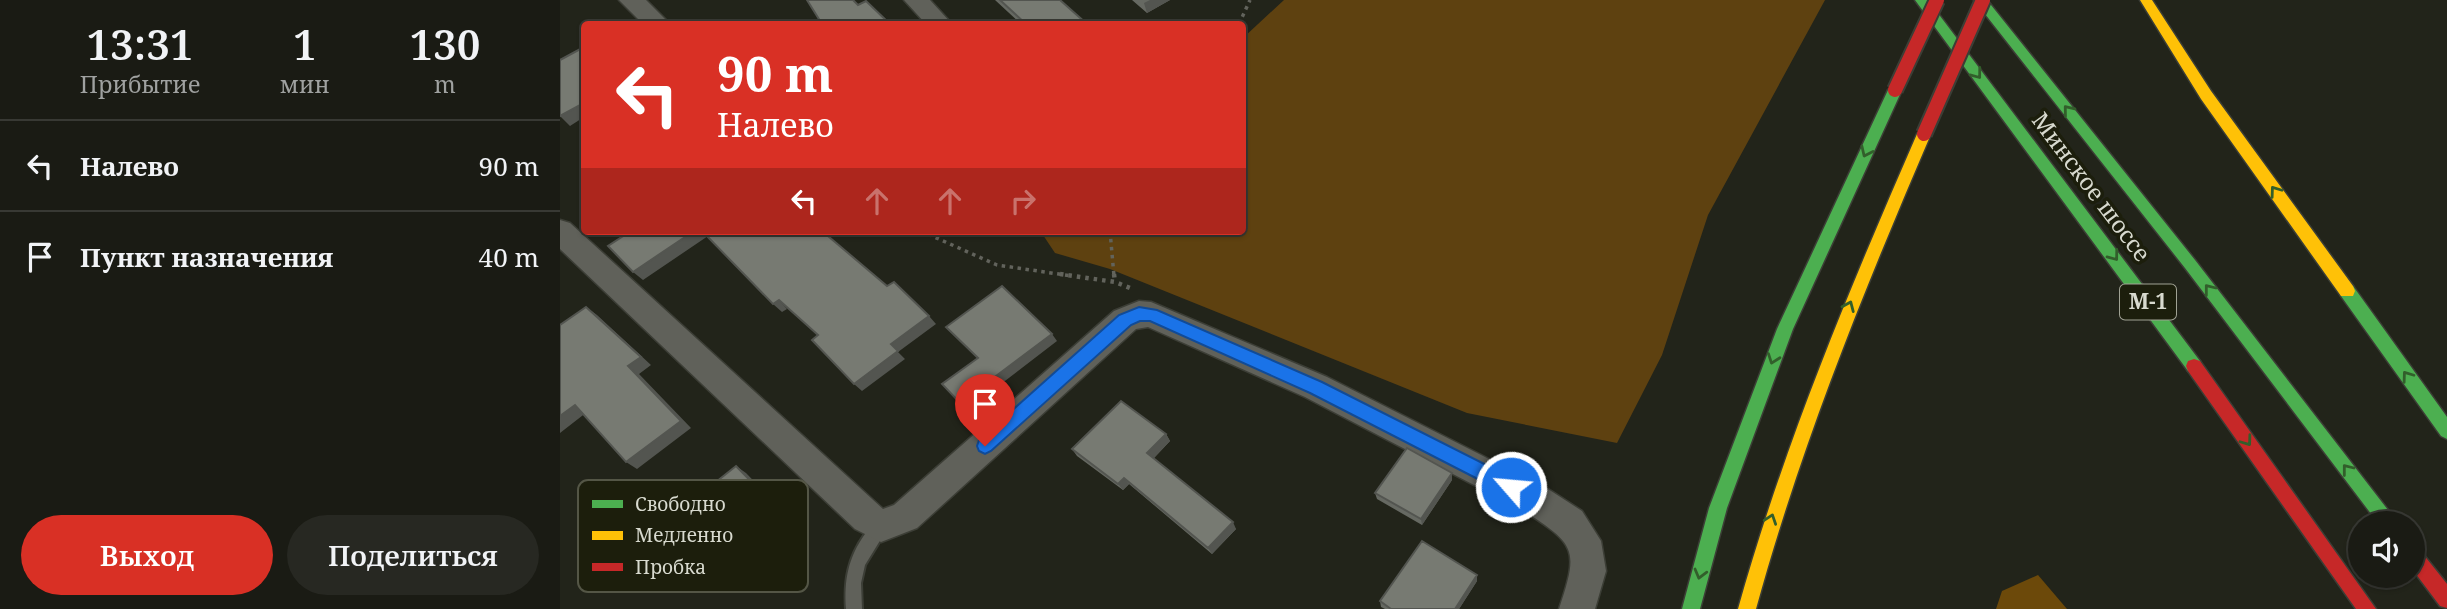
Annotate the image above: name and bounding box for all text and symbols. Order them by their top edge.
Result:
text: 13:31 [86,15,193,72]
text: 1 [293,15,317,72]
text: 130 [409,15,480,72]
text: 90 m [717,40,833,106]
icon: left [602,49,693,140]
one-way arrow [1969,66,1982,79]
text: Прибытие [80,68,200,100]
text: мин [280,68,330,100]
text: m [434,68,456,100]
text: Налево [717,103,834,146]
street label: Минское шоссе [2025,105,2159,268]
one-way arrow [2063,106,2076,118]
one-way arrow [1860,144,1874,157]
icon: left [21,147,59,185]
text: Налево [80,148,179,184]
text: 90 m [479,148,539,184]
icon: left [785,182,823,220]
icon: ahead [858,182,896,220]
icon: ahead [931,182,969,220]
icon: right [1004,182,1042,220]
one-way arrow [2271,186,2283,199]
icon: arrive [21,238,59,276]
text: Пункт назначения [80,239,333,275]
text: 40 m [479,239,539,275]
one-way arrow [2105,248,2118,261]
road number: М-1 [2120,284,2176,320]
one-way arrow [2205,284,2217,296]
one-way arrow [1841,301,1855,313]
one-way arrow [1768,353,1782,365]
one-way arrow [2403,371,2415,384]
pin [955,374,1015,446]
icon: arrive [966,385,1004,423]
one-way arrow [2239,433,2251,446]
position arrow [1474,450,1548,524]
one-way arrow [2343,464,2356,477]
legend [578,480,808,592]
text: Свободно [635,491,726,517]
map controls [2348,511,2425,588]
button: sound [2348,511,2425,588]
one-way arrow [1763,514,1777,526]
button: Выход [21,515,273,595]
button: Поделиться [287,515,539,595]
text: Медленно [635,522,733,548]
text: Пробка [635,554,706,580]
one-way arrow [1694,568,1708,580]

